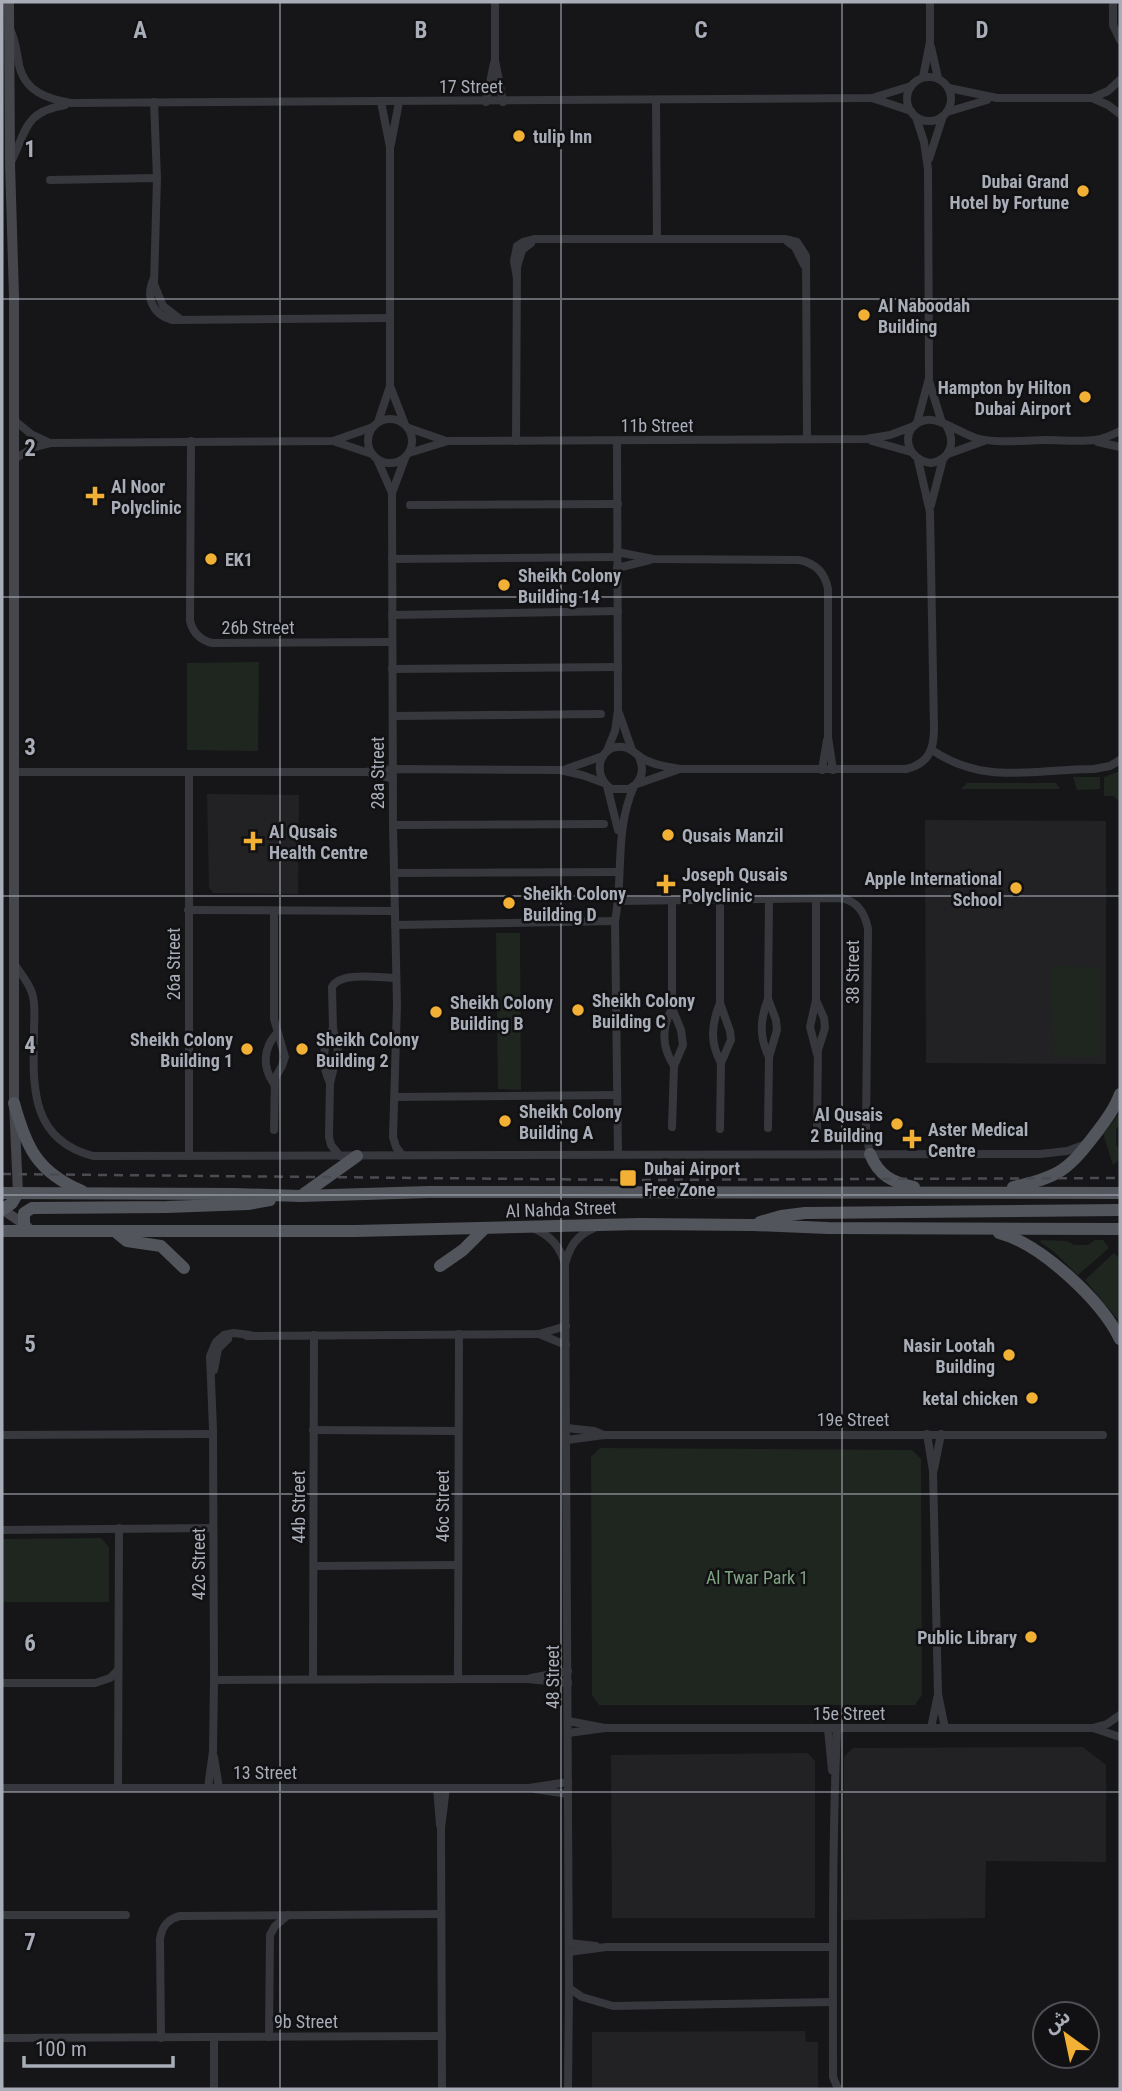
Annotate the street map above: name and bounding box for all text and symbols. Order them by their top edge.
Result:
text: A [133,17,147,44]
text: B [415,17,427,44]
text: C [694,17,708,44]
text: D [976,17,989,44]
street label: 17 Street [439,76,503,97]
place label: tulip Inn [533,126,592,147]
marker: tulip Inn [511,128,527,144]
text: 1 [24,136,36,163]
place label: Dubai Grand Hotel by Fortune [950,171,1069,213]
marker: Dubai Grand Hotel by Fortune [1075,183,1091,199]
place label: Al Naboodah Building [878,295,970,337]
marker: Al Naboodah Building [856,307,872,323]
place label: Hampton by Hilton Dubai Airport [938,377,1071,419]
marker: Hampton by Hilton Dubai Airport [1077,389,1093,405]
street label: 11b Street [621,415,693,436]
text: 2 [24,435,36,462]
place label: Al Noor Polyclinic [111,476,182,518]
marker: Al Noor Polyclinic [85,486,105,506]
place label: EK1 [225,549,253,570]
marker: EK1 [203,551,219,567]
place label: Sheikh Colony Building 14 [518,565,621,607]
marker: Sheikh Colony Building 14 [496,577,512,593]
street label: 26b Street [222,617,294,638]
text: 3 [24,734,36,761]
street label: 28a Street [367,737,388,809]
place label: Al Qusais Health Centre [269,821,368,863]
place label: Qusais Manzil [682,825,783,846]
marker: Qusais Manzil [660,827,676,843]
marker: Al Qusais Health Centre [243,831,263,851]
place label: Joseph Qusais Polyclinic [682,864,788,906]
place label: Apple International School [865,868,1002,910]
marker: Joseph Qusais Polyclinic [656,874,676,894]
marker: Apple International School [1008,880,1024,896]
place label: Sheikh Colony Building D [523,883,626,925]
marker: Sheikh Colony Building D [501,895,517,911]
street label: 26a Street [163,928,184,1000]
street label: 38 Street [842,940,863,1004]
place label: Sheikh Colony Building C [592,990,695,1032]
place label: Sheikh Colony Building B [450,992,553,1034]
marker: Sheikh Colony Building C [570,1002,586,1018]
marker: Sheikh Colony Building B [428,1004,444,1020]
place label: Sheikh Colony Building 1 [130,1029,233,1071]
place label: Sheikh Colony Building 2 [316,1029,419,1071]
text: 4 [24,1032,36,1059]
marker: Sheikh Colony Building 1 [239,1041,255,1057]
marker: Sheikh Colony Building 2 [294,1041,310,1057]
place label: Sheikh Colony Building A [519,1101,622,1143]
place label: Al Qusais 2 Building [810,1104,883,1146]
marker: Sheikh Colony Building A [497,1113,513,1129]
marker: Al Qusais 2 Building [889,1116,905,1132]
place label: Aster Medical Centre [928,1119,1028,1161]
marker: Aster Medical Centre [902,1129,922,1149]
place label: Dubai Airport Free Zone [644,1158,741,1200]
marker: Dubai Airport Free Zone [618,1168,638,1188]
street label: Al Nahda Street [505,1197,617,1221]
text: 5 [24,1331,36,1358]
place label: Nasir Lootah Building [903,1335,995,1377]
marker: Nasir Lootah Building [1001,1347,1017,1363]
place label: ketal chicken [922,1388,1018,1409]
marker: ketal chicken [1024,1390,1040,1406]
street label: 19e Street [817,1409,889,1430]
street label: 46c Street [432,1470,453,1542]
street label: 44b Street [288,1471,309,1543]
street label: 42c Street [188,1528,209,1600]
park label: Al Twar Park 1 [706,1567,808,1588]
place label: Public Library [917,1627,1017,1648]
marker: Public Library [1023,1629,1039,1645]
text: 6 [24,1630,36,1657]
street label: 48 Street [542,1645,563,1709]
street label: 15e Street [813,1703,885,1724]
street label: 13 Street [233,1762,297,1783]
text: 7 [24,1929,36,1956]
north arrow [1031,2000,1101,2070]
text: ش [1040,2004,1074,2038]
street label: 9b Street [274,2011,338,2032]
scale bar [24,2024,173,2068]
text: 100 m [35,2037,87,2061]

